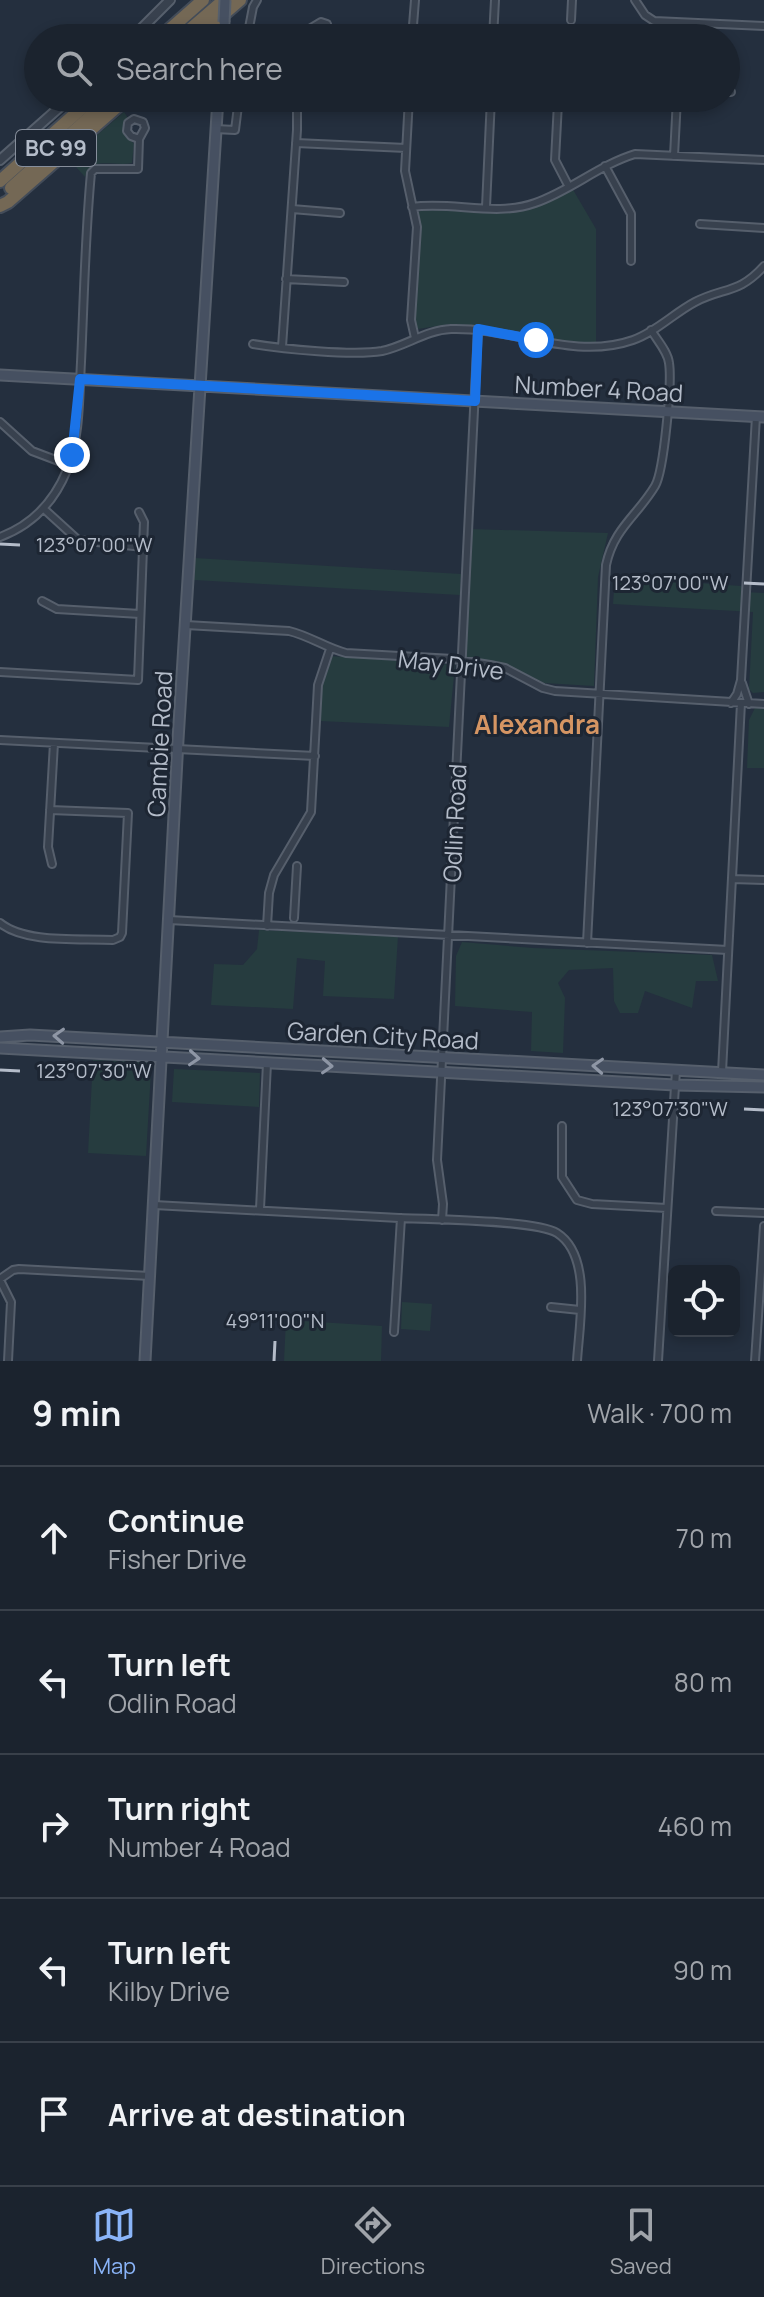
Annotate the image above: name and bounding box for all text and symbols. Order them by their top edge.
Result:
search box [24,24,740,112]
icon: search [52,46,96,90]
text: Search here [116,48,283,89]
road number: BC 99 [16,130,96,166]
route start [518,322,554,358]
street label: Number 4 Road [514,367,684,409]
route end [54,437,90,473]
text: 123°07'00"W [36,531,153,558]
text: 123°07'00"W [612,569,729,596]
street label: May Drive [396,641,506,687]
street label: Cambie Road [139,670,179,818]
district label: Alexandra [474,706,600,742]
street label: Odlin Road [434,763,474,883]
street label: Garden City Road [286,1013,480,1057]
one-way arrow [52,1028,65,1045]
one-way arrow [188,1049,201,1066]
text: 123°07'30"W [36,1057,152,1084]
one-way arrow [321,1057,334,1074]
one-way arrow [591,1058,604,1075]
text: 123°07'30"W [612,1095,728,1122]
map controls [668,1265,740,1337]
button: locate [668,1265,740,1337]
text: 49°11'00"N [226,1307,324,1334]
text: 9 min [32,1390,121,1436]
text: Walk · 700 m [587,1395,732,1431]
text: Continue [108,1500,244,1541]
icon: ahead [32,1516,76,1560]
text: 70 m [676,1520,732,1556]
text: Fisher Drive [108,1541,247,1577]
text: Turn left [108,1644,231,1685]
icon: left [32,1660,76,1704]
text: 80 m [674,1664,732,1700]
text: Odlin Road [108,1685,237,1721]
text: Turn right [108,1788,251,1829]
icon: right [32,1804,76,1848]
text: 460 m [657,1808,732,1844]
text: Number 4 Road [108,1829,291,1865]
text: Turn left [108,1932,231,1973]
icon: left [32,1948,76,1992]
text: 90 m [673,1952,732,1988]
text: Kilby Drive [108,1973,230,2009]
icon: arrive [32,2092,76,2136]
text: Arrive at destination [108,2094,406,2135]
tab: Map [92,2203,136,2281]
tab: Directions [321,2203,425,2281]
tab: Saved [610,2203,672,2281]

